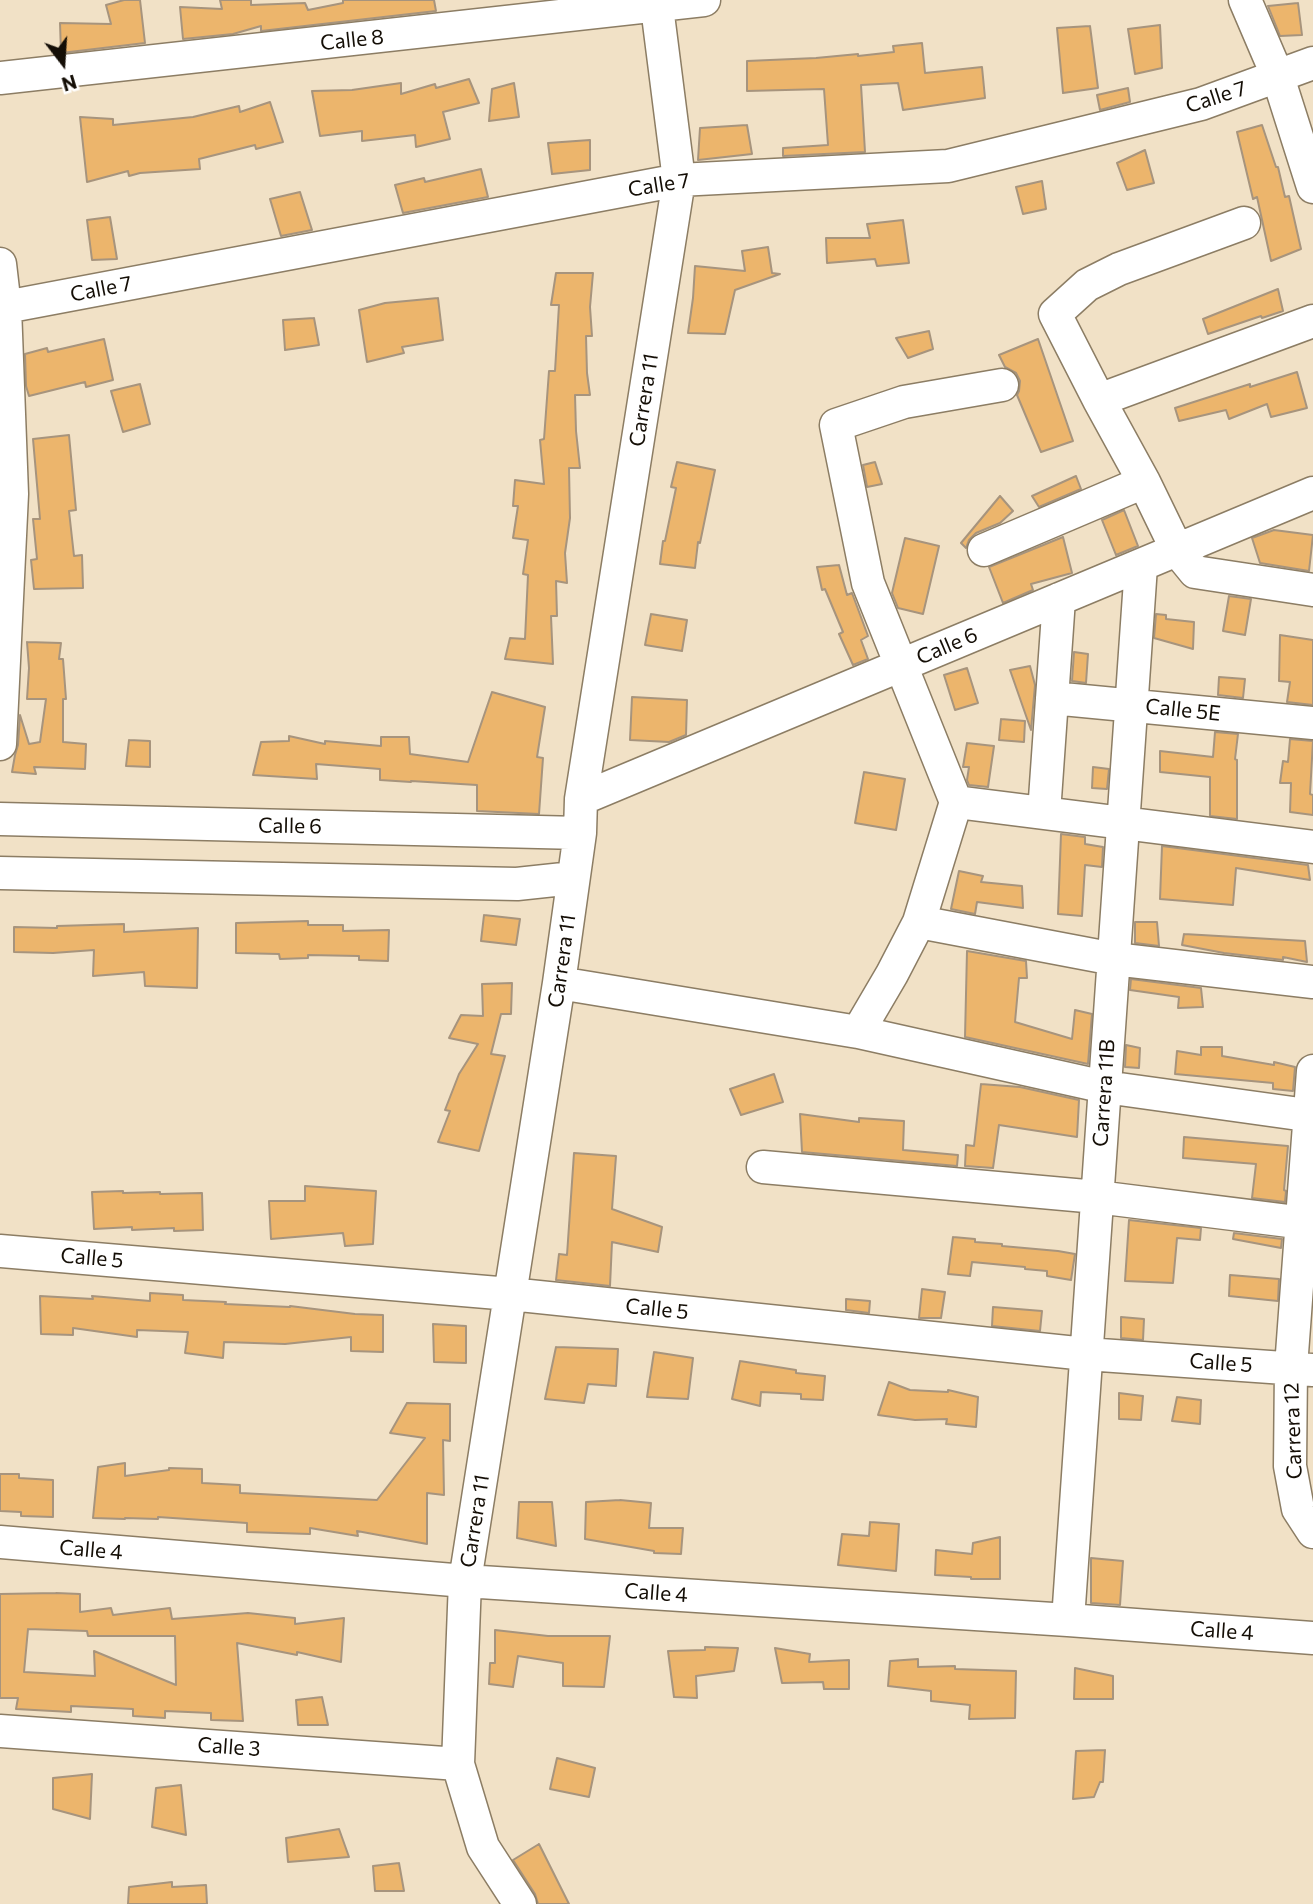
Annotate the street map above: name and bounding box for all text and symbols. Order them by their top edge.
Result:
street label: Calle 8 [319,24,385,56]
north arrow [28,28,98,98]
text: N [59,70,79,97]
street label: Calle 7 [1183,75,1249,119]
street label: Calle 7 [626,168,692,202]
street label: Calle 7 [68,271,134,307]
street label: Carrera 11 [624,352,664,448]
street label: Calle 6 [913,622,981,670]
street label: Calle 5E [1144,694,1222,726]
street label: Calle 6 [258,813,322,839]
street label: Carrera 11 [543,913,581,1009]
street label: Carrera 11B [1088,1038,1120,1148]
street label: Calle 5 [59,1243,125,1273]
street label: Calle 5 [624,1293,690,1325]
street label: Calle 5 [1189,1348,1253,1378]
street label: Carrera 12 [1279,1382,1307,1480]
street label: Carrera 11 [455,1473,495,1569]
street label: Calle 4 [58,1535,124,1565]
street label: Calle 4 [623,1578,689,1608]
street label: Calle 4 [1189,1616,1255,1646]
street label: Calle 3 [197,1732,261,1762]

